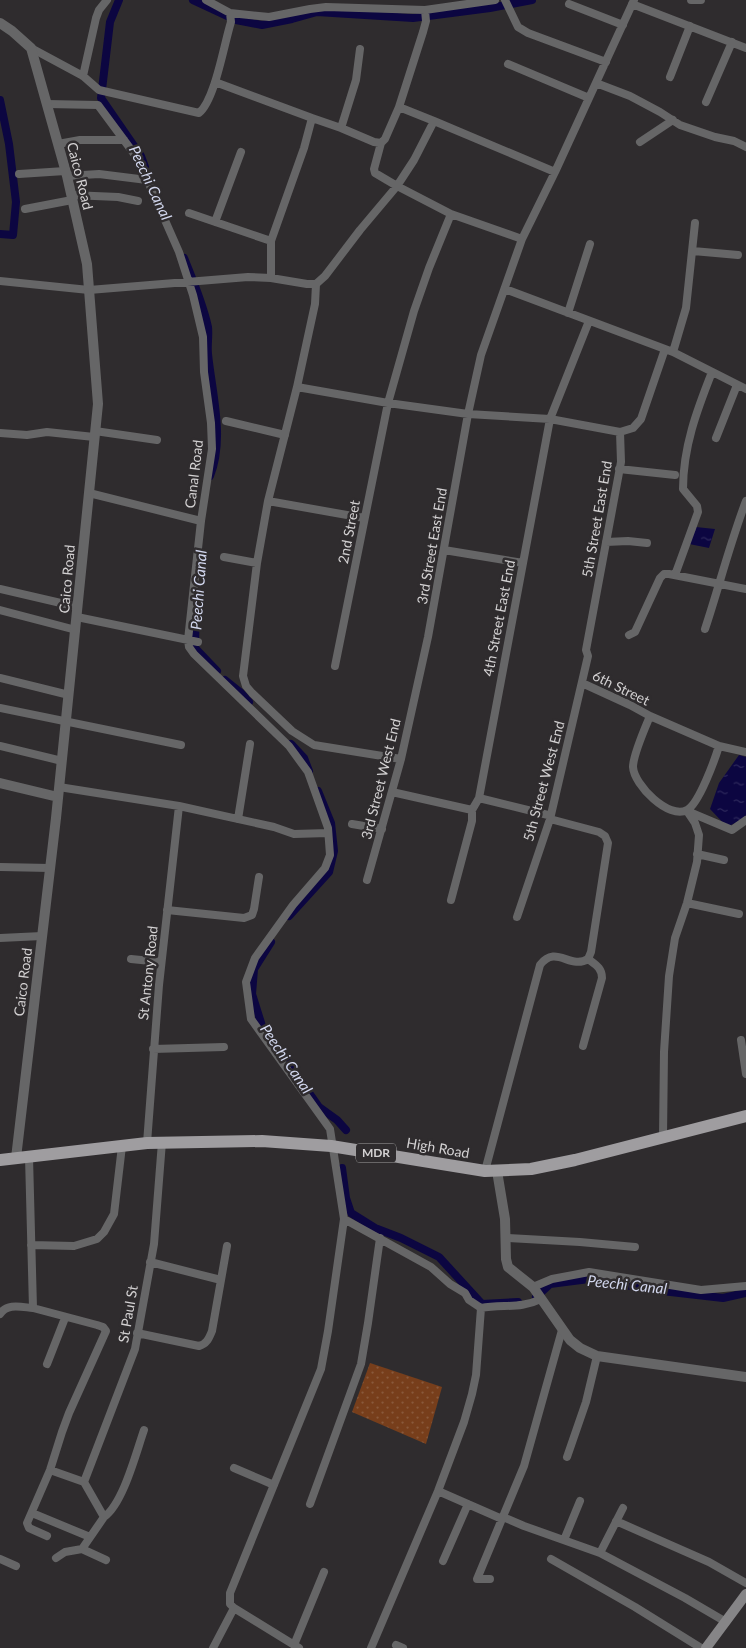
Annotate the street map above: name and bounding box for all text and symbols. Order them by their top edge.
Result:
street label: Caico Road [64,140,97,211]
water label: Peechi Canal [126,143,176,223]
street label: Canal Road [181,439,206,509]
street label: 5th Street East End [578,459,615,579]
street label: 3rd Street East End [413,486,450,605]
street label: 2nd Street [334,499,363,565]
street label: Caico Road [55,544,78,614]
water label: Peechi Canal [186,549,210,630]
street label: 4th Street East End [479,558,518,678]
street label: 6th Street [590,666,653,709]
street label: 3rd Street West End [357,717,404,841]
street label: 5th Street West End [519,719,568,843]
street label: St Antony Road [134,925,161,1021]
street label: Caico Road [10,947,35,1017]
water label: Peechi Canal [257,1020,317,1097]
street label: High Road [405,1134,471,1161]
road number: MDR [356,1144,396,1162]
water label: Peechi Canal [586,1271,668,1297]
street label: St Paul St [114,1284,141,1344]

